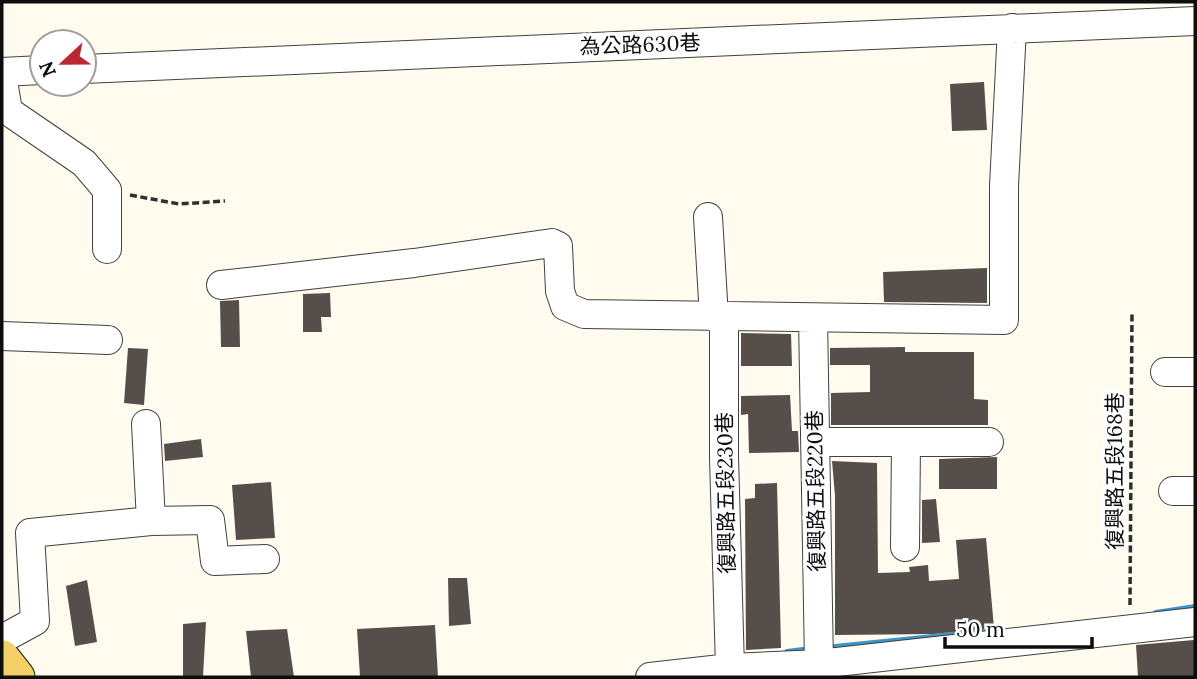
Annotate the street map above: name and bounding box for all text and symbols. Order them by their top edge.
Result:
north arrow [28,28,98,98]
street label: 為公路630巷 [579,29,701,60]
text: N [33,58,61,81]
street label: 復興路五段168巷 [1101,392,1128,550]
street label: 復興路五段220巷 [801,410,830,572]
street label: 復興路五段230巷 [711,412,740,574]
scale bar [945,606,1092,650]
text: 50 m [956,616,1005,643]

